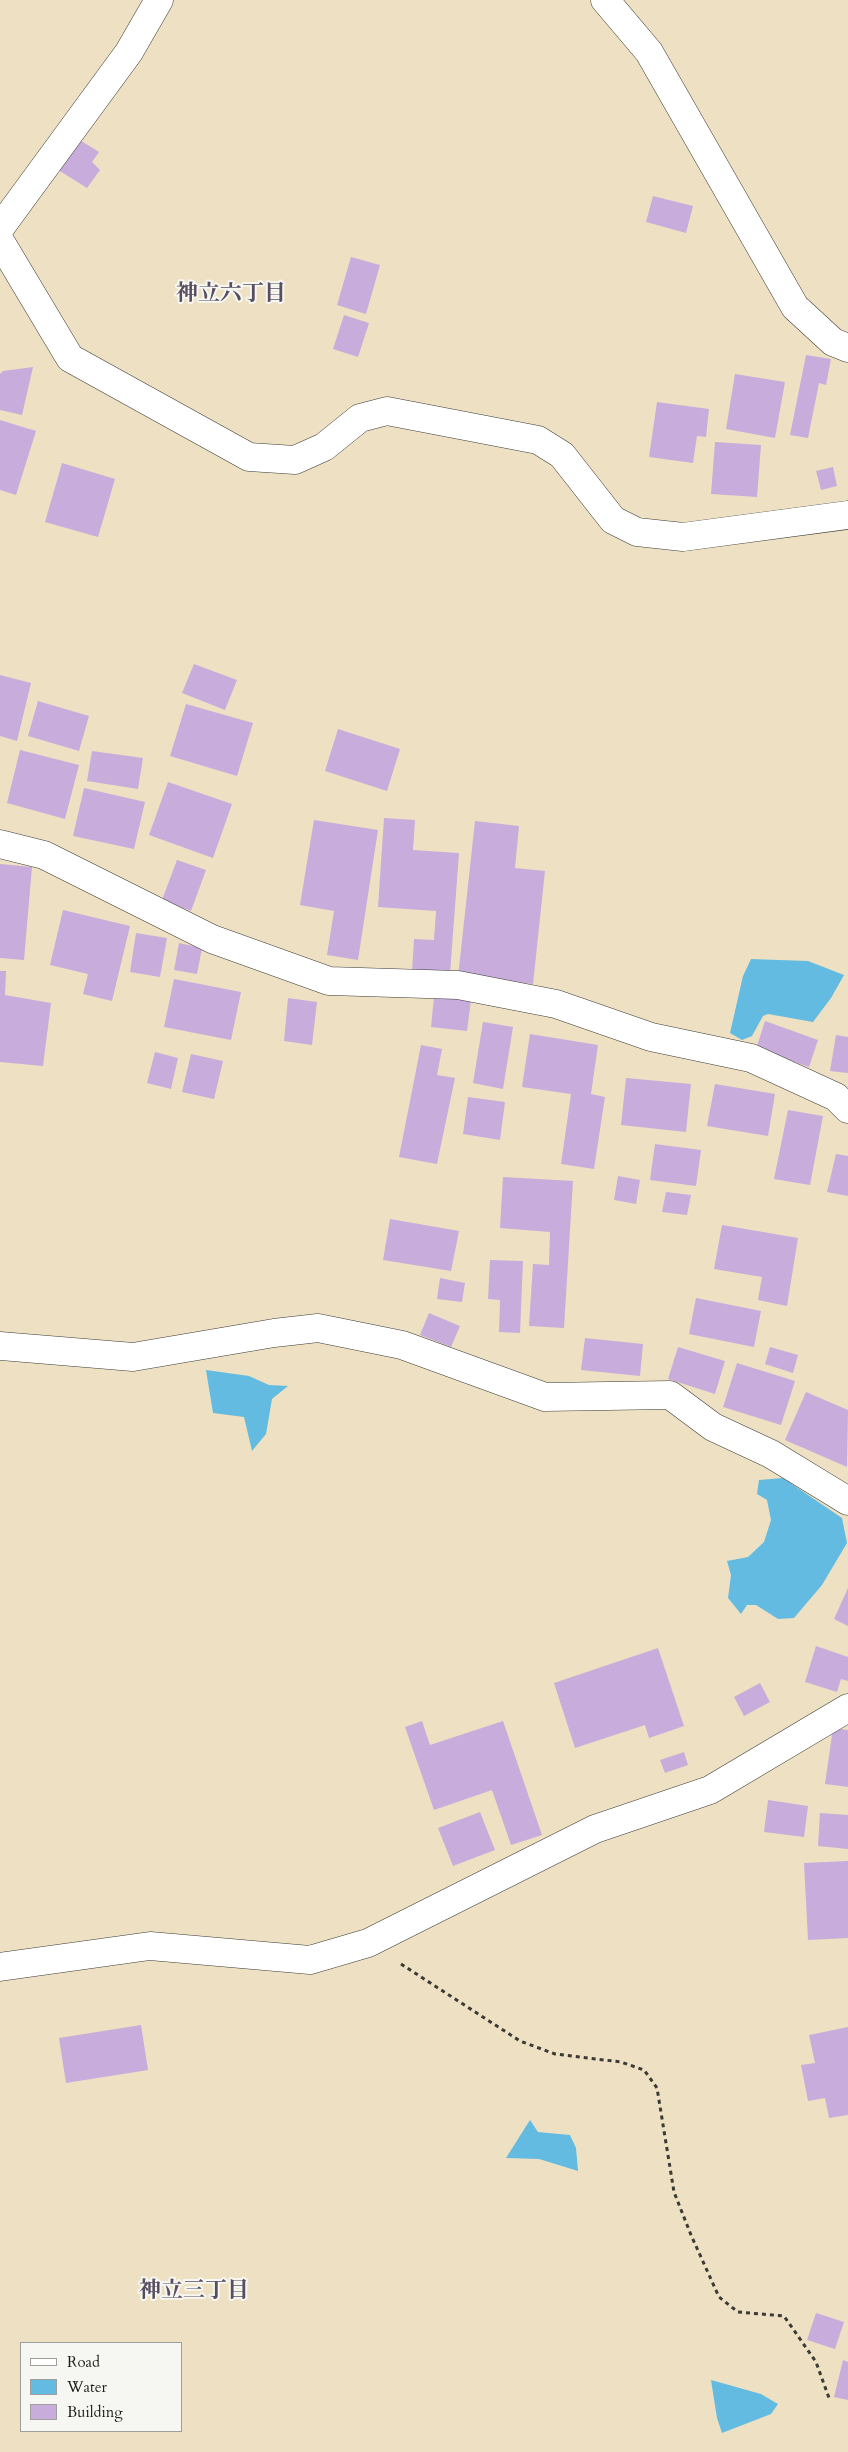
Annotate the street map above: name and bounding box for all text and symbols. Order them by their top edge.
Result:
district label: 神立六丁目 [176,282,286,308]
district label: 神立三丁目 [139,2279,249,2305]
legend [20,2342,182,2432]
text: Road [67,2352,100,2372]
text: Water [67,2377,107,2397]
text: Building [67,2402,123,2422]

